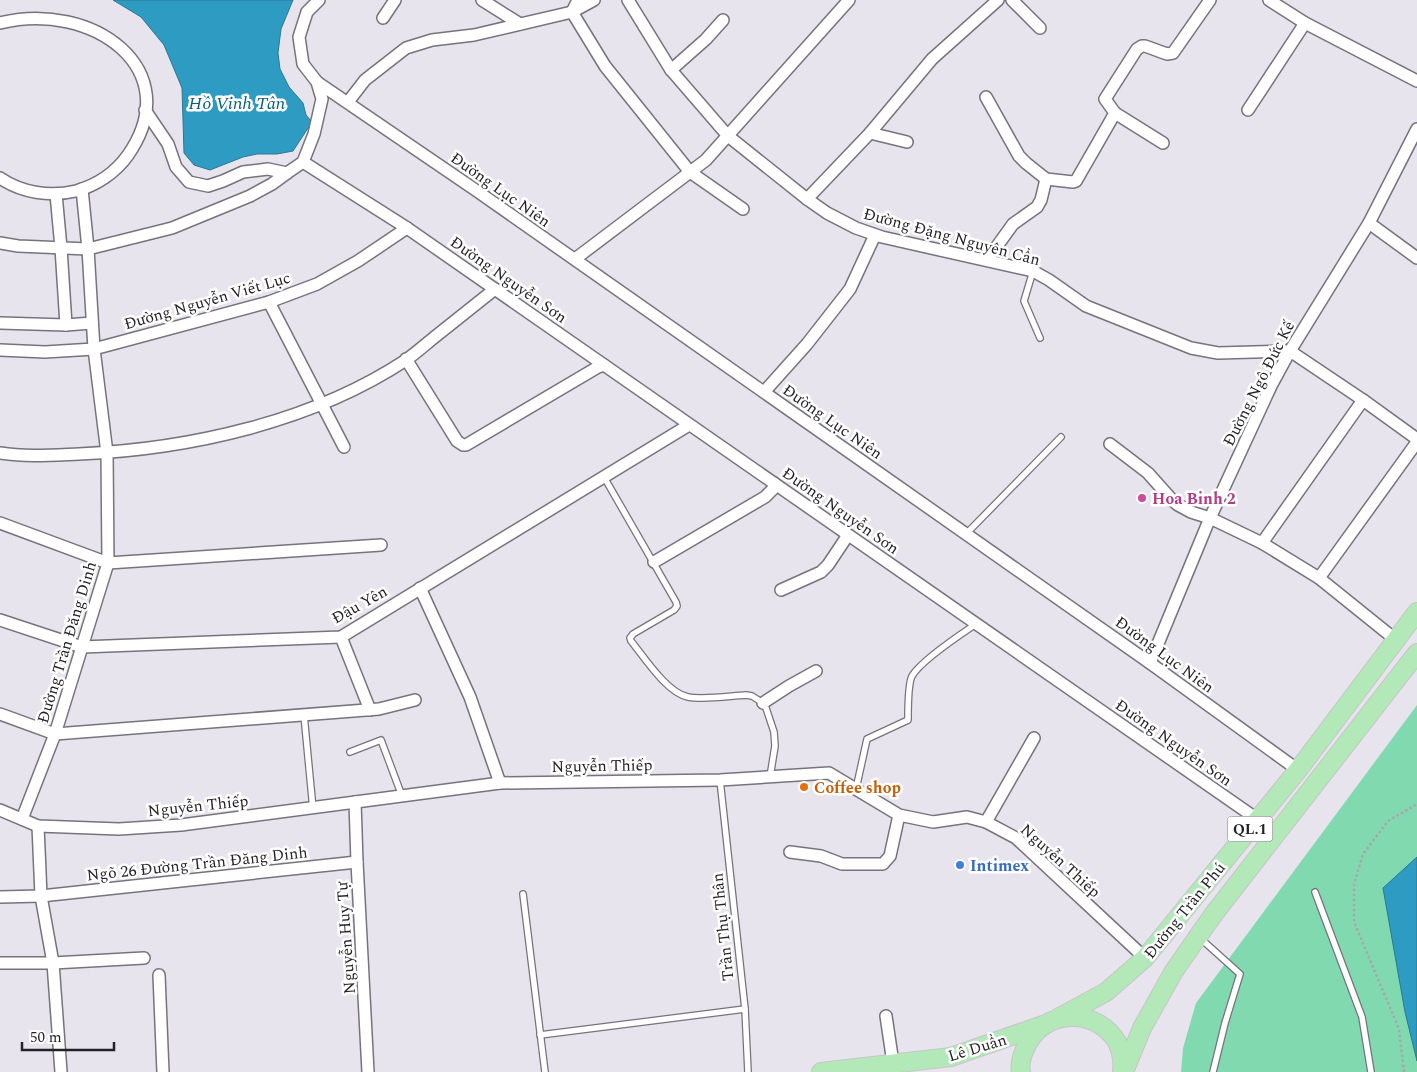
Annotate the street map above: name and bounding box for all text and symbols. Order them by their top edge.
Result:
water label: Hồ Vinh Tân [189,90,286,117]
street label: Đường Lục Niên [445,146,555,233]
street label: Đường Đặng Nguyên Cẩn [861,202,1043,272]
street label: Đường Nguyễn Sơn [445,230,572,329]
street label: Đường Nguyễn Viết Lục [121,266,293,336]
street label: Đường Ngô Đức Kế [1217,316,1301,450]
street label: Đường Lục Niên [777,378,887,465]
street label: Đường Nguyễn Sơn [777,461,904,560]
place label: Hoa Binh 2 [1152,487,1236,511]
marker: Hoa Binh 2 [1136,492,1148,504]
street label: Đường Trần Đăng Dinh [31,558,103,726]
street label: Đậu Yên [327,580,392,630]
street label: Đường Lục Niên [1110,611,1219,699]
street label: Đường Nguyễn Sơn [1110,693,1237,792]
street label: Nguyễn Thiếp [551,753,653,779]
place label: Coffee shop [814,776,901,800]
marker: Coffee shop [798,781,810,793]
street label: Nguyễn Thiếp [147,789,250,823]
road number: QL.1 [1228,816,1272,842]
street label: Nguyễn Thiếp [1015,818,1106,903]
street label: Ngõ 26 Đường Trần Đăng Dinh [85,840,309,888]
place label: Intimex [970,854,1029,878]
street label: Đường Trần Phú [1138,857,1231,964]
marker: Intimex [954,859,966,871]
street label: Trần Thụ Thân [705,872,741,982]
street label: Nguyễn Huy Tự [330,880,362,995]
scale bar [22,1020,115,1052]
text: 50 m [30,1026,62,1049]
street label: Lê Duẩn [945,1028,1010,1068]

